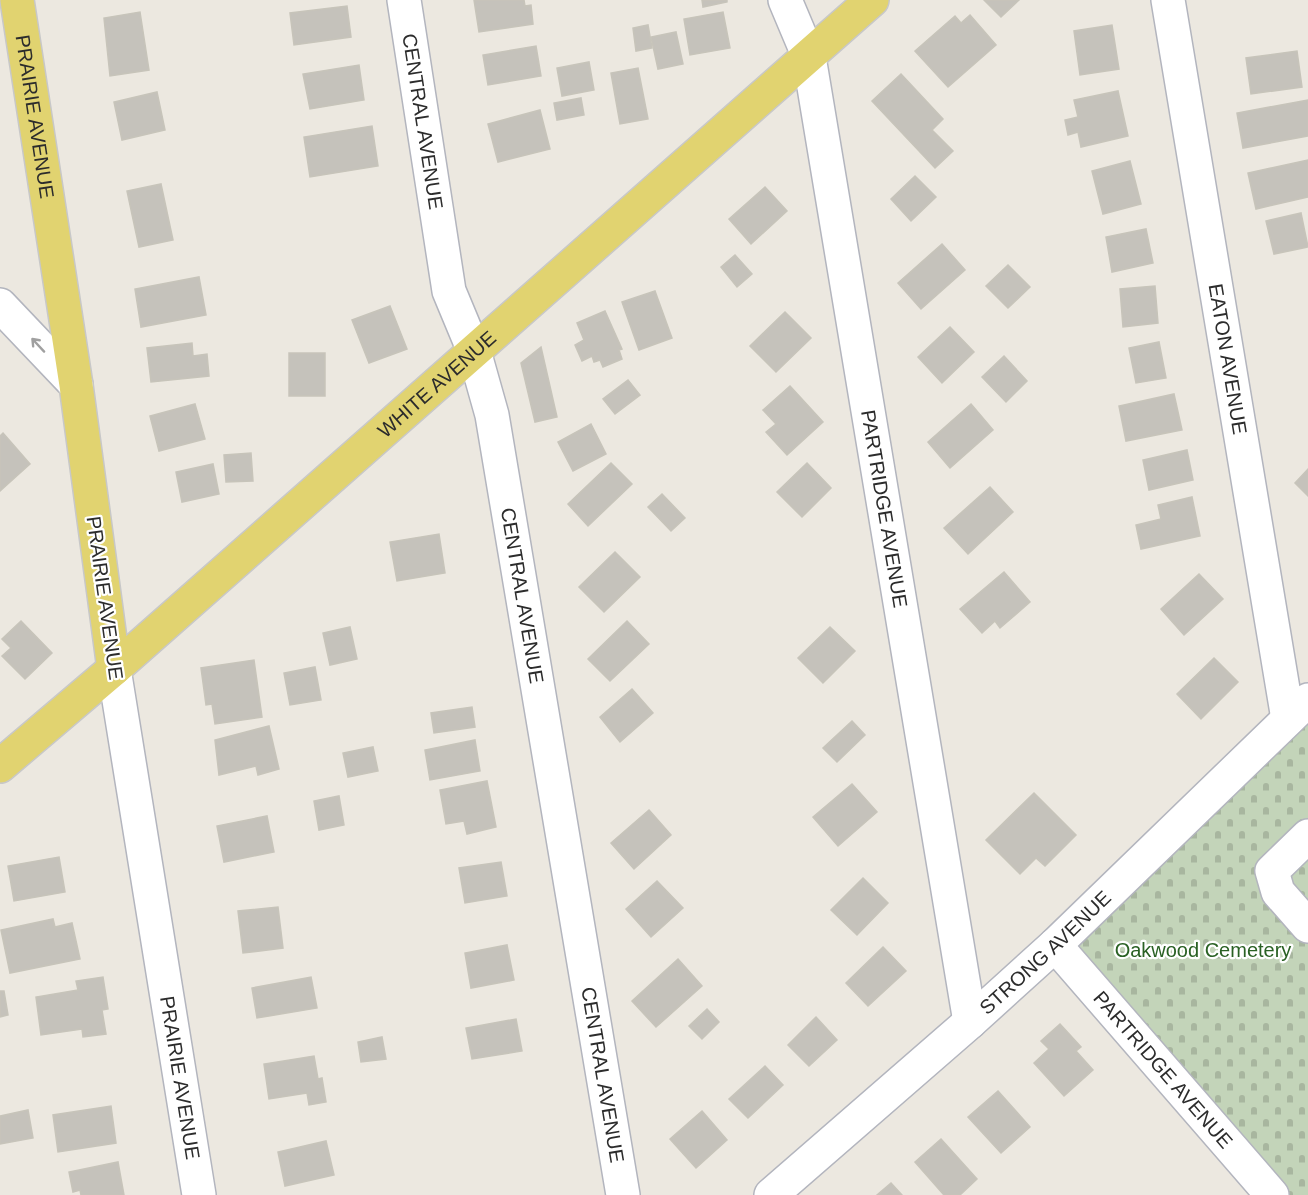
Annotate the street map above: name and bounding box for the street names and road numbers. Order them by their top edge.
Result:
street label: CENTRAL AVENUE [398,32,447,211]
street label: PRAIRIE AVENUE [11,33,58,200]
street label: EATON AVENUE [1205,282,1251,436]
street label: WHITE AVENUE [373,326,500,442]
street label: PARTRIDGE AVENUE [857,408,912,609]
street label: CENTRAL AVENUE [497,506,548,685]
street label: PRAIRIE AVENUE [83,515,127,681]
street label: STRONG AVENUE [975,886,1115,1019]
street label: CENTRAL AVENUE [577,985,628,1164]
street label: PARTRIDGE AVENUE [1089,987,1237,1152]
street label: PRAIRIE AVENUE [156,994,204,1161]

